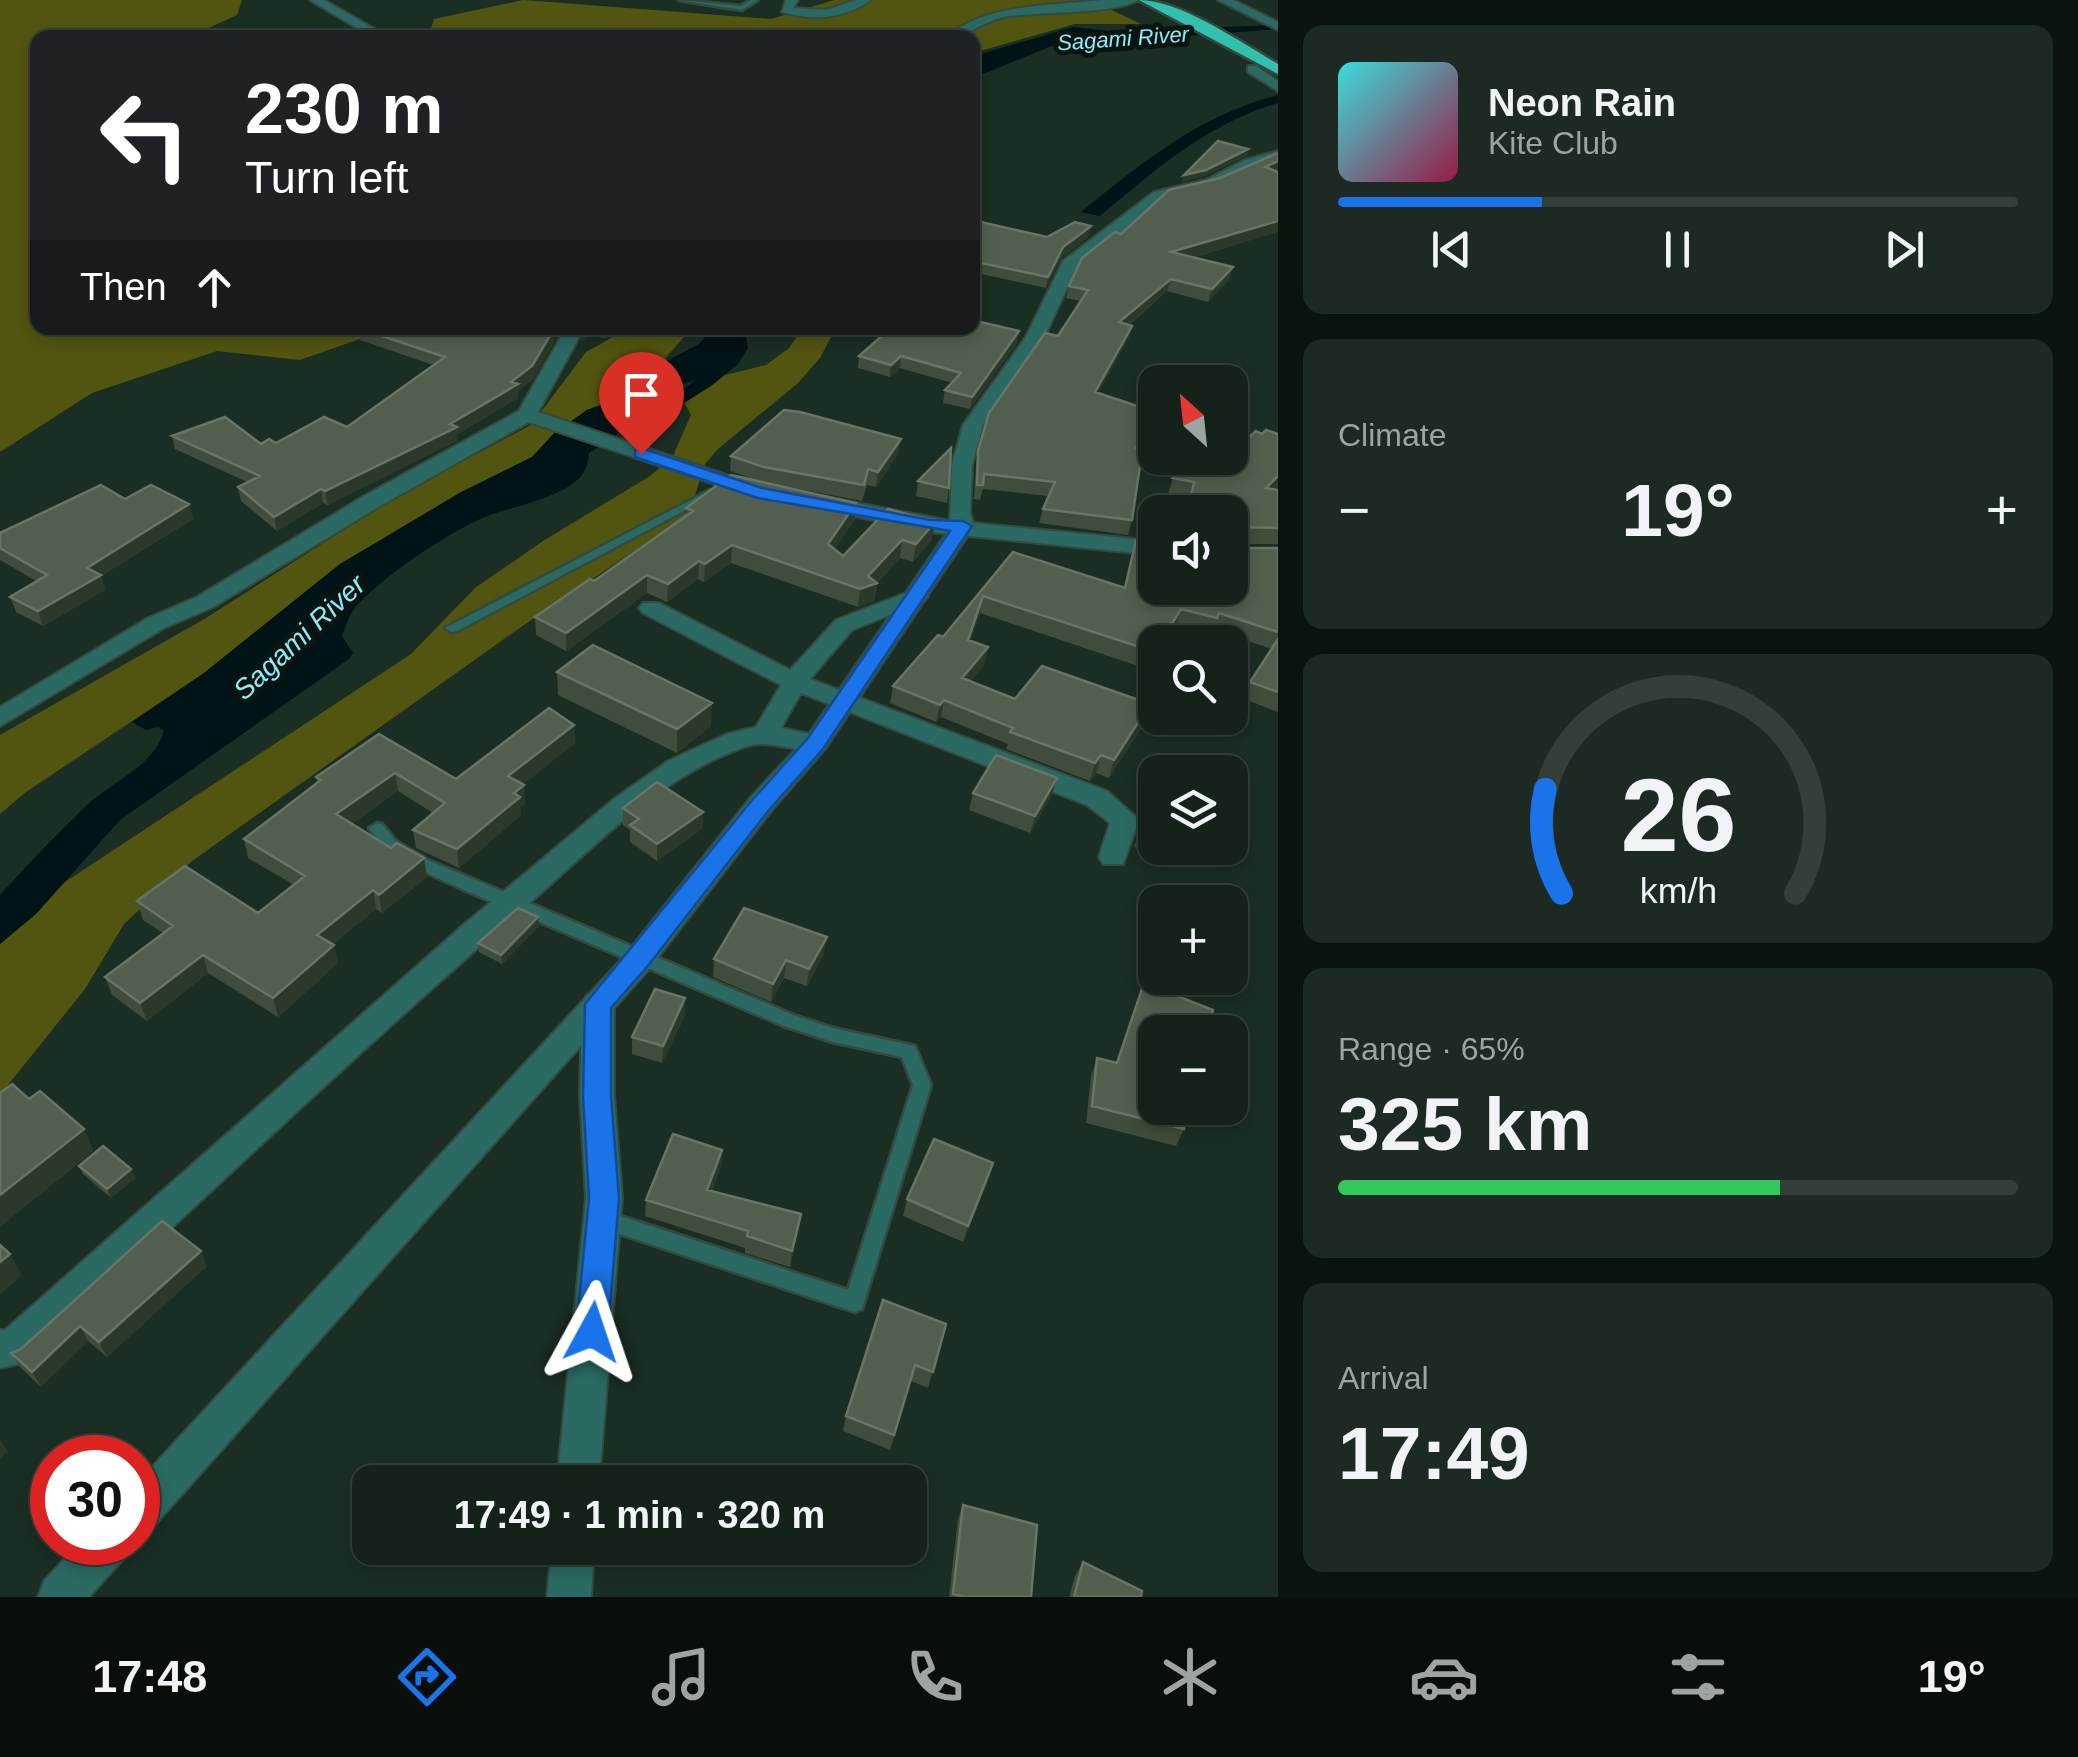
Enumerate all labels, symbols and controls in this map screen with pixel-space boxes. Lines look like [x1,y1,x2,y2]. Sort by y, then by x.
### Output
water label: Sagami River [1056,21,1191,56]
icon: left [80,70,210,200]
text: 230 m [245,70,443,148]
text: Neon Rain [1488,82,1676,124]
text: Kite Club [1488,125,1618,161]
text: Turn left [245,152,408,203]
icon: previous [1424,222,1479,277]
icon: pause [1650,222,1705,277]
icon: next [1877,222,1932,277]
icon: ahead [187,260,242,315]
text: Then [80,266,167,308]
pin [599,352,684,455]
north arrow [1138,365,1248,475]
map controls [1138,365,1248,1125]
icon: arrive [614,367,669,422]
text: Climate [1338,417,1446,453]
text: 19° [1621,468,1735,552]
text: − [1338,479,1370,541]
text: + [1986,479,2018,541]
button: sound [1138,495,1248,605]
water label: Sagami River [227,568,373,706]
button: search [1138,625,1248,735]
button: layers [1138,755,1248,865]
text: 26 [1620,757,1736,873]
text: km/h [1639,871,1717,911]
button: + [1138,885,1248,995]
button: − [1138,1015,1248,1125]
text: Range · 65% [1338,1031,1525,1067]
text: 325 km [1338,1082,1592,1166]
position arrow [540,1280,644,1384]
text: Arrival [1338,1360,1429,1396]
text: 17:49 [1338,1411,1530,1495]
speed limit sign: 30 [30,1435,160,1565]
text: 17:49 · 1 min · 320 m [454,1494,825,1536]
icon: directions [392,1642,462,1712]
icon: music [646,1642,716,1712]
icon: phone [900,1642,970,1712]
icon: climate [1155,1642,1225,1712]
icon: car [1409,1642,1479,1712]
icon: filters [1663,1642,1733,1712]
text: 17:48 [92,1651,207,1702]
text: 19° [1918,1651,1986,1702]

